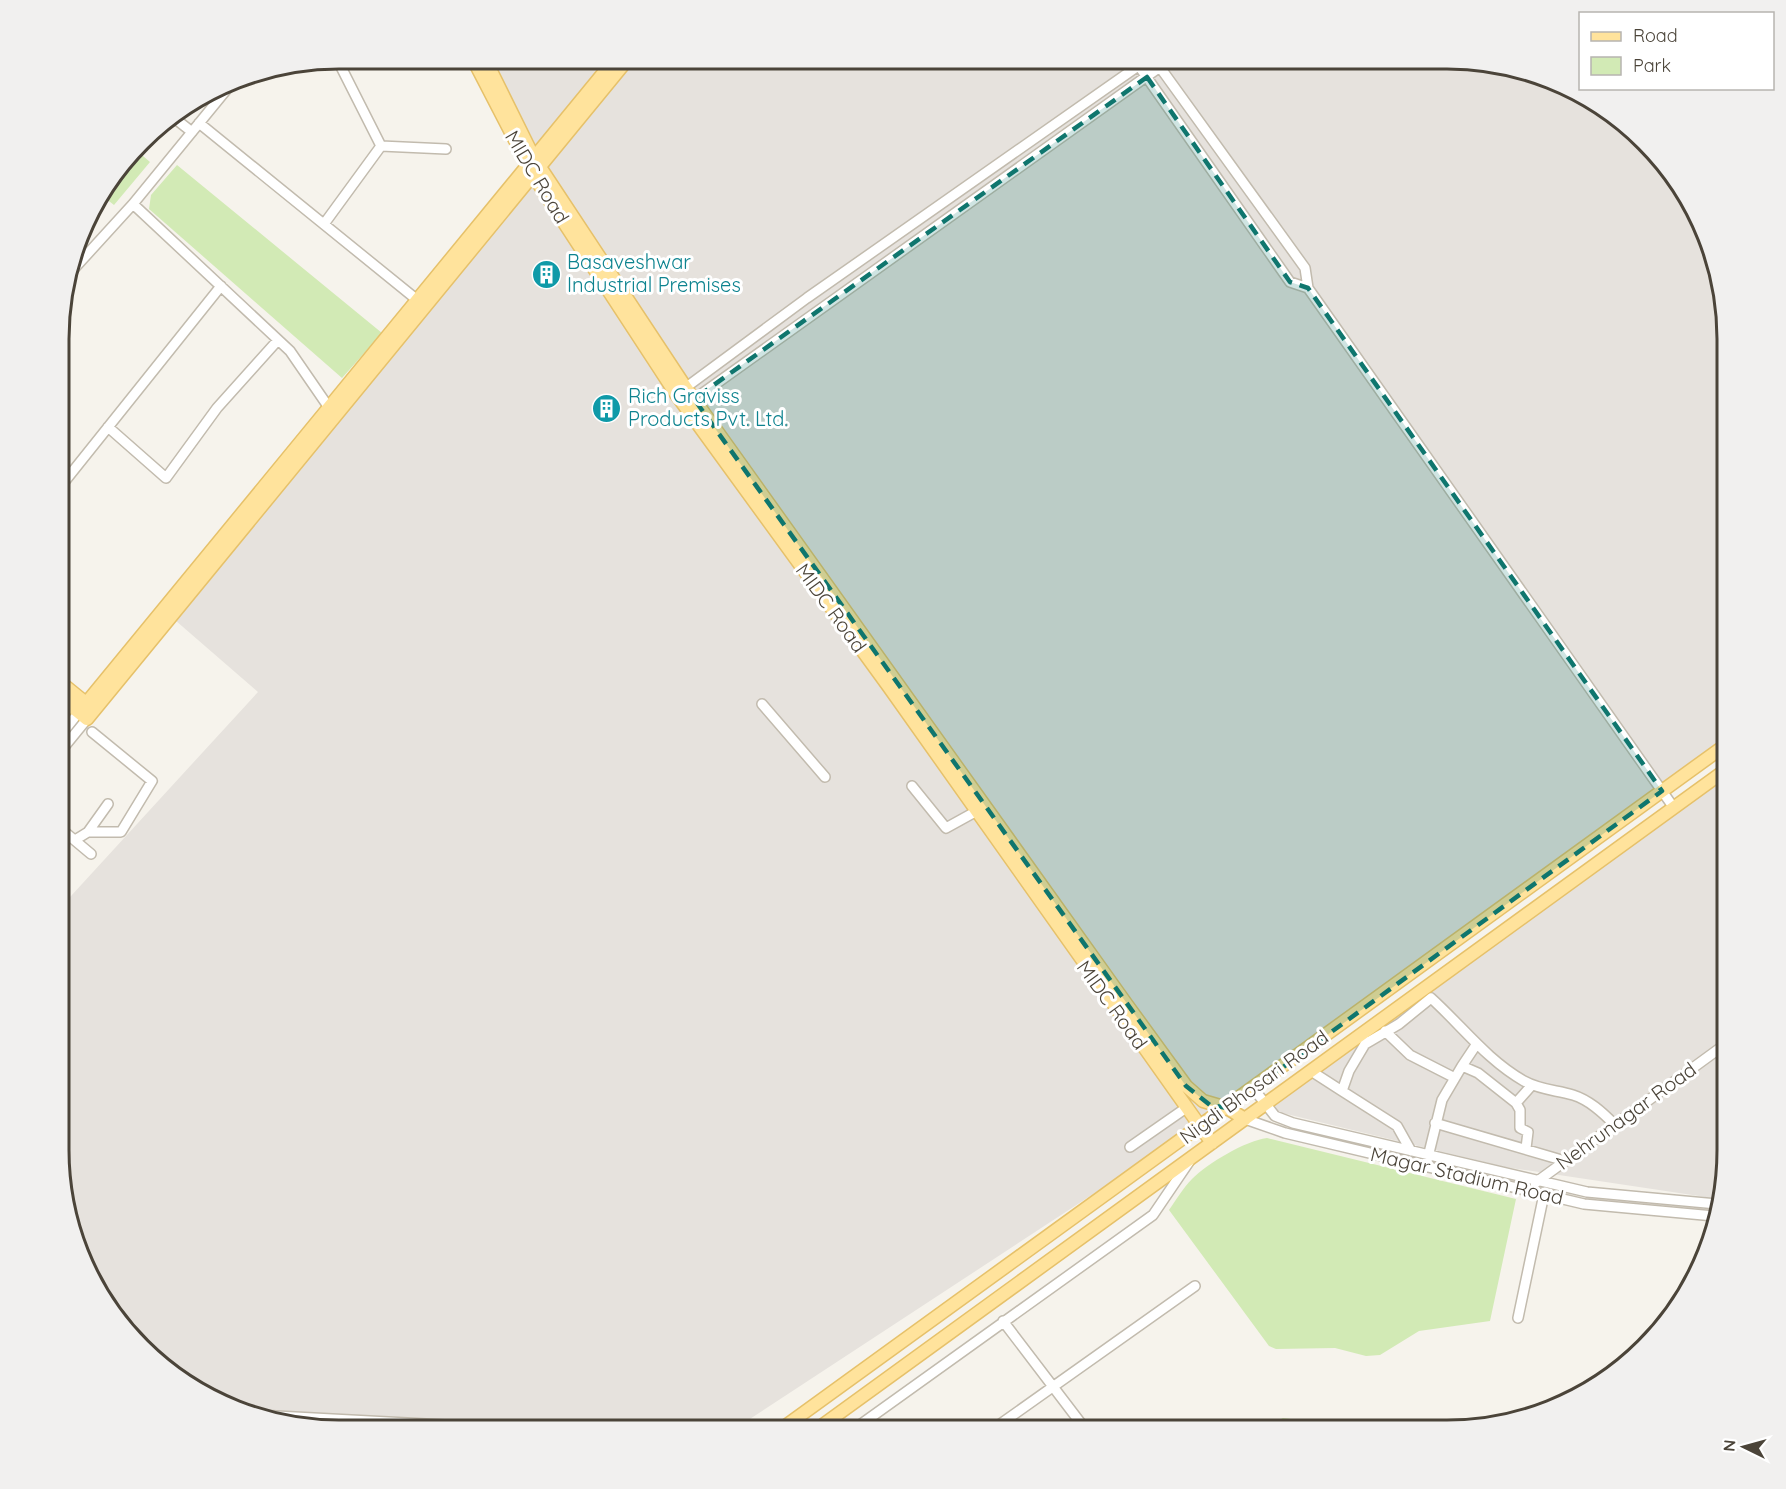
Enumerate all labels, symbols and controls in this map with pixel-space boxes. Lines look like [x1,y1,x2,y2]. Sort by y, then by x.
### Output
legend [1579,12,1774,90]
text: Road [1633,24,1678,47]
text: Park [1633,54,1671,77]
street label: MIDC Road [500,126,575,228]
place label: Basaveshwar Industrial Premises [567,249,741,297]
building icon: Basaveshwar Industrial Premises [530,258,562,290]
place label: Rich Graviss Products Pvt. Ltd. [628,383,788,431]
building icon: Rich Graviss Products Pvt. Ltd. [591,392,623,424]
street label: MIDC Road [791,558,872,657]
street label: MIDC Road [1072,955,1153,1054]
street label: Nigdi Bhosari Road [1174,1024,1333,1149]
street label: Nehrunagar Road [1551,1056,1701,1175]
street label: Magar Stadium Road [1368,1141,1566,1210]
north arrow [1714,1417,1774,1477]
text: N [1719,1439,1740,1452]

